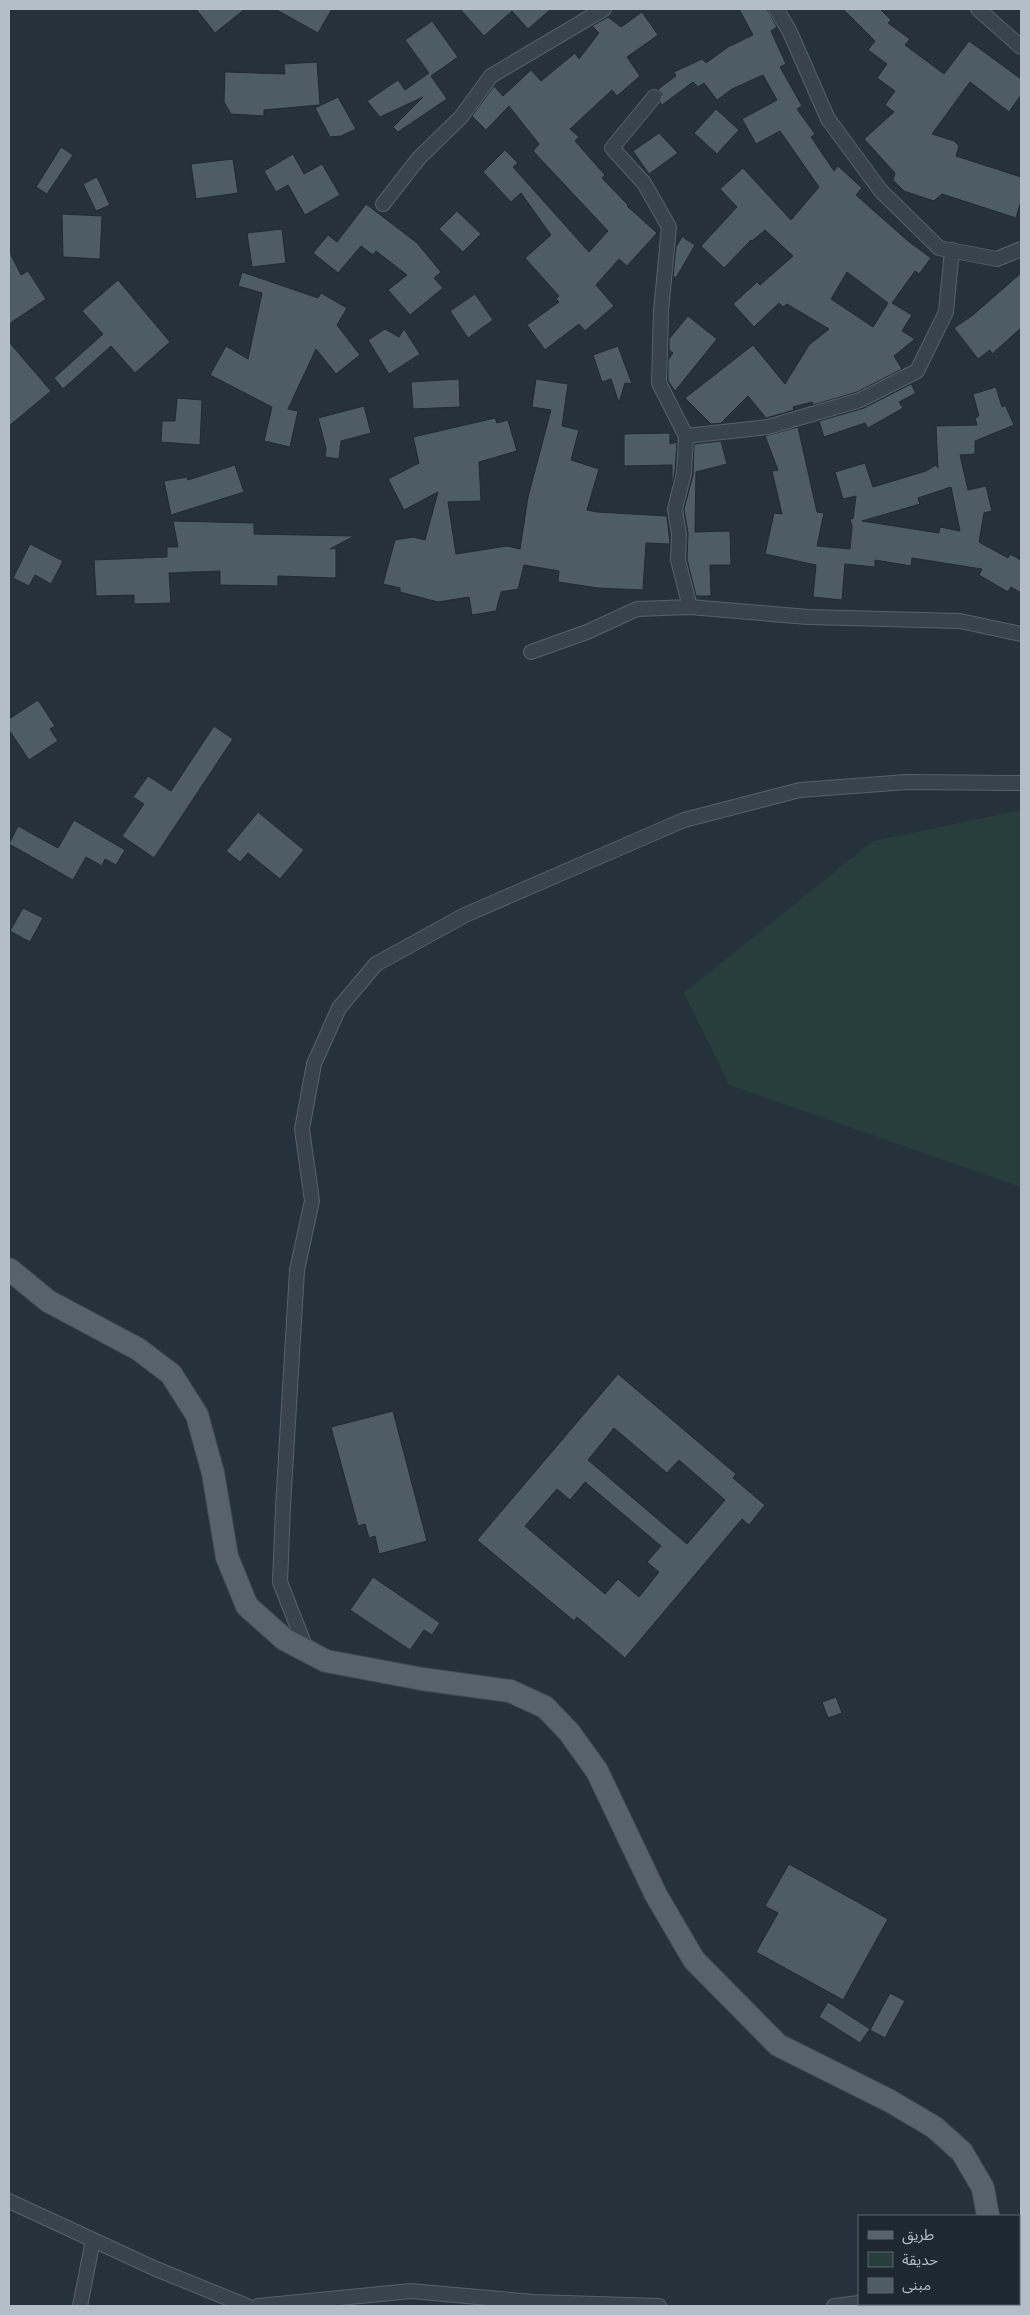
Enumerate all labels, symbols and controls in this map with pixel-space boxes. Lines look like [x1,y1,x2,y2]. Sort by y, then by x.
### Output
legend [858,2215,1020,2305]
text: طريق [902,2225,934,2246]
text: حديقة [902,2250,938,2271]
text: مبنى [902,2275,931,2296]

